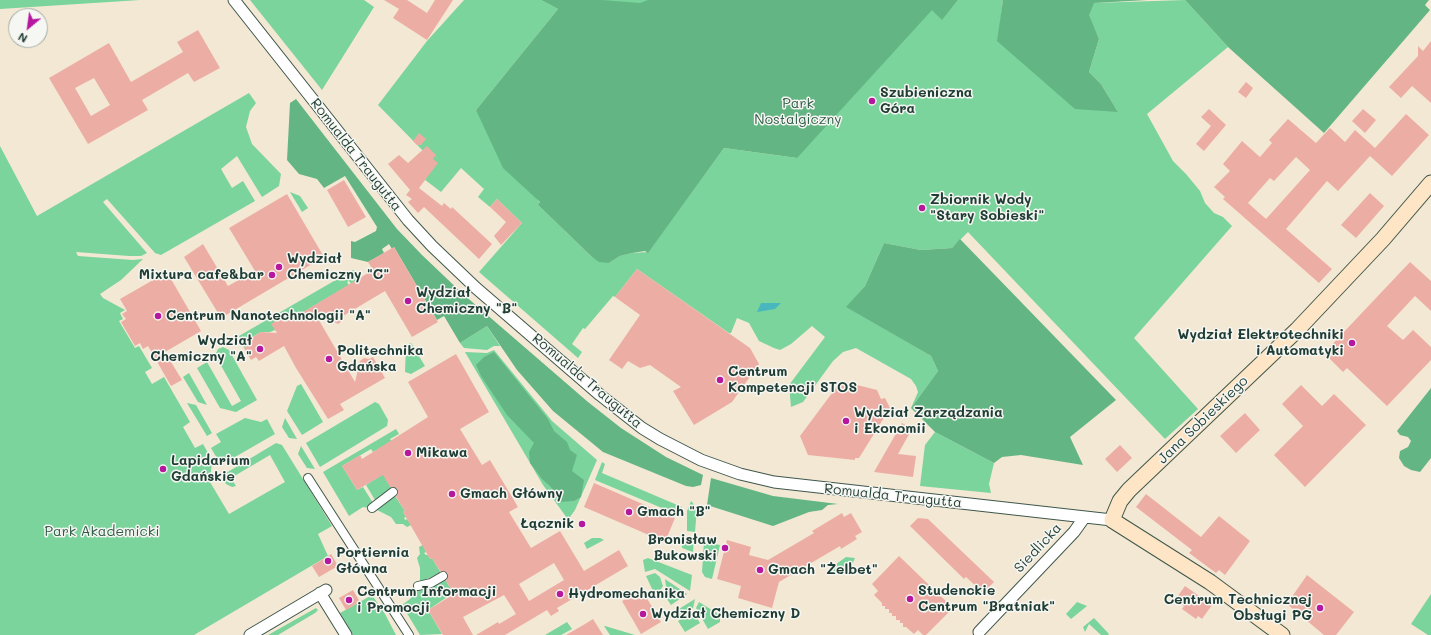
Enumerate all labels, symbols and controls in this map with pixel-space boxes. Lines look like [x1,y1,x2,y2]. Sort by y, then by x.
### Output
north arrow [8,8,48,48]
text: N [15,29,30,47]
place label: Szubieniczna Góra [880,85,972,118]
street label: Romualda Traugutta [307,95,405,215]
park label: Park Nostalgiczny [754,96,842,128]
marker: Szubieniczna Góra [867,96,877,106]
place label: Zbiornik Wody "Stary Sobieski" [930,192,1044,224]
marker: Zbiornik Wody "Stary Sobieski" [917,203,927,213]
place label: Wydział Chemiczny "C" [287,251,389,284]
marker: Wydział Chemiczny "C" [274,262,284,272]
place label: Mixtura cafe&bar [139,267,264,283]
marker: Mixtura cafe&bar [267,270,277,280]
place label: Wydział Chemiczny "B" [416,285,517,318]
marker: Wydział Chemiczny "B" [403,296,413,306]
place label: Centrum Nanotechnologii "A" [166,308,371,324]
marker: Centrum Nanotechnologii "A" [153,311,163,321]
place label: Wydział Elektrotechniki i Automatyki [1178,327,1344,360]
street label: Romualda Traugutta [529,330,645,432]
place label: Wydział Chemiczny "A" [150,333,252,366]
marker: Wydział Elektrotechniki i Automatyki [1347,338,1357,348]
place label: Politechnika Gdańska [337,343,424,376]
marker: Wydział Chemiczny "A" [255,344,265,354]
marker: Politechnika Gdańska [324,354,334,364]
place label: Centrum Kompetencji STOS [728,364,857,396]
street label: Jana Sobieskiego [1154,373,1252,467]
marker: Centrum Kompetencji STOS [715,375,725,385]
place label: Wydział Zarządzania i Ekonomii [854,405,1003,438]
marker: Wydział Zarządzania i Ekonomii [841,416,851,426]
place label: Mikawa [416,445,468,461]
marker: Mikawa [403,448,413,458]
place label: Lapidarium Gdańskie [171,453,250,486]
marker: Lapidarium Gdańskie [158,464,168,474]
street label: Romualda Traugutta [823,480,963,512]
place label: Gmach Główny [460,486,563,502]
marker: Gmach Główny [447,489,457,499]
place label: Gmach "B" [637,504,711,520]
marker: Gmach "B" [624,507,634,517]
place label: Łącznik [521,516,574,532]
marker: Łącznik [577,519,587,529]
street label: Siedlicka [1011,520,1065,576]
park label: Park Akademicki [45,524,159,540]
place label: Bronisław Bukowski [648,532,717,564]
marker: Bronisław Bukowski [720,543,730,553]
place label: Portiernia Główna [336,545,409,578]
marker: Portiernia Główna [323,556,333,566]
place label: Gmach "Żelbet" [768,562,878,578]
marker: Gmach "Żelbet" [755,565,765,575]
place label: Studenckie Centrum "Bratniak" [918,583,1055,616]
place label: Centrum Informacji i Promocji [357,584,496,616]
place label: Hydromechanika [568,586,685,602]
marker: Hydromechanika [555,589,565,599]
place label: Centrum Technicznej Obsługi PG [1164,592,1312,624]
marker: Studenckie Centrum "Bratniak" [905,594,915,604]
marker: Centrum Informacji i Promocji [344,595,354,605]
marker: Centrum Technicznej Obsługi PG [1315,603,1325,613]
place label: Wydział Chemiczny D [651,606,800,622]
marker: Wydział Chemiczny D [638,609,648,619]

